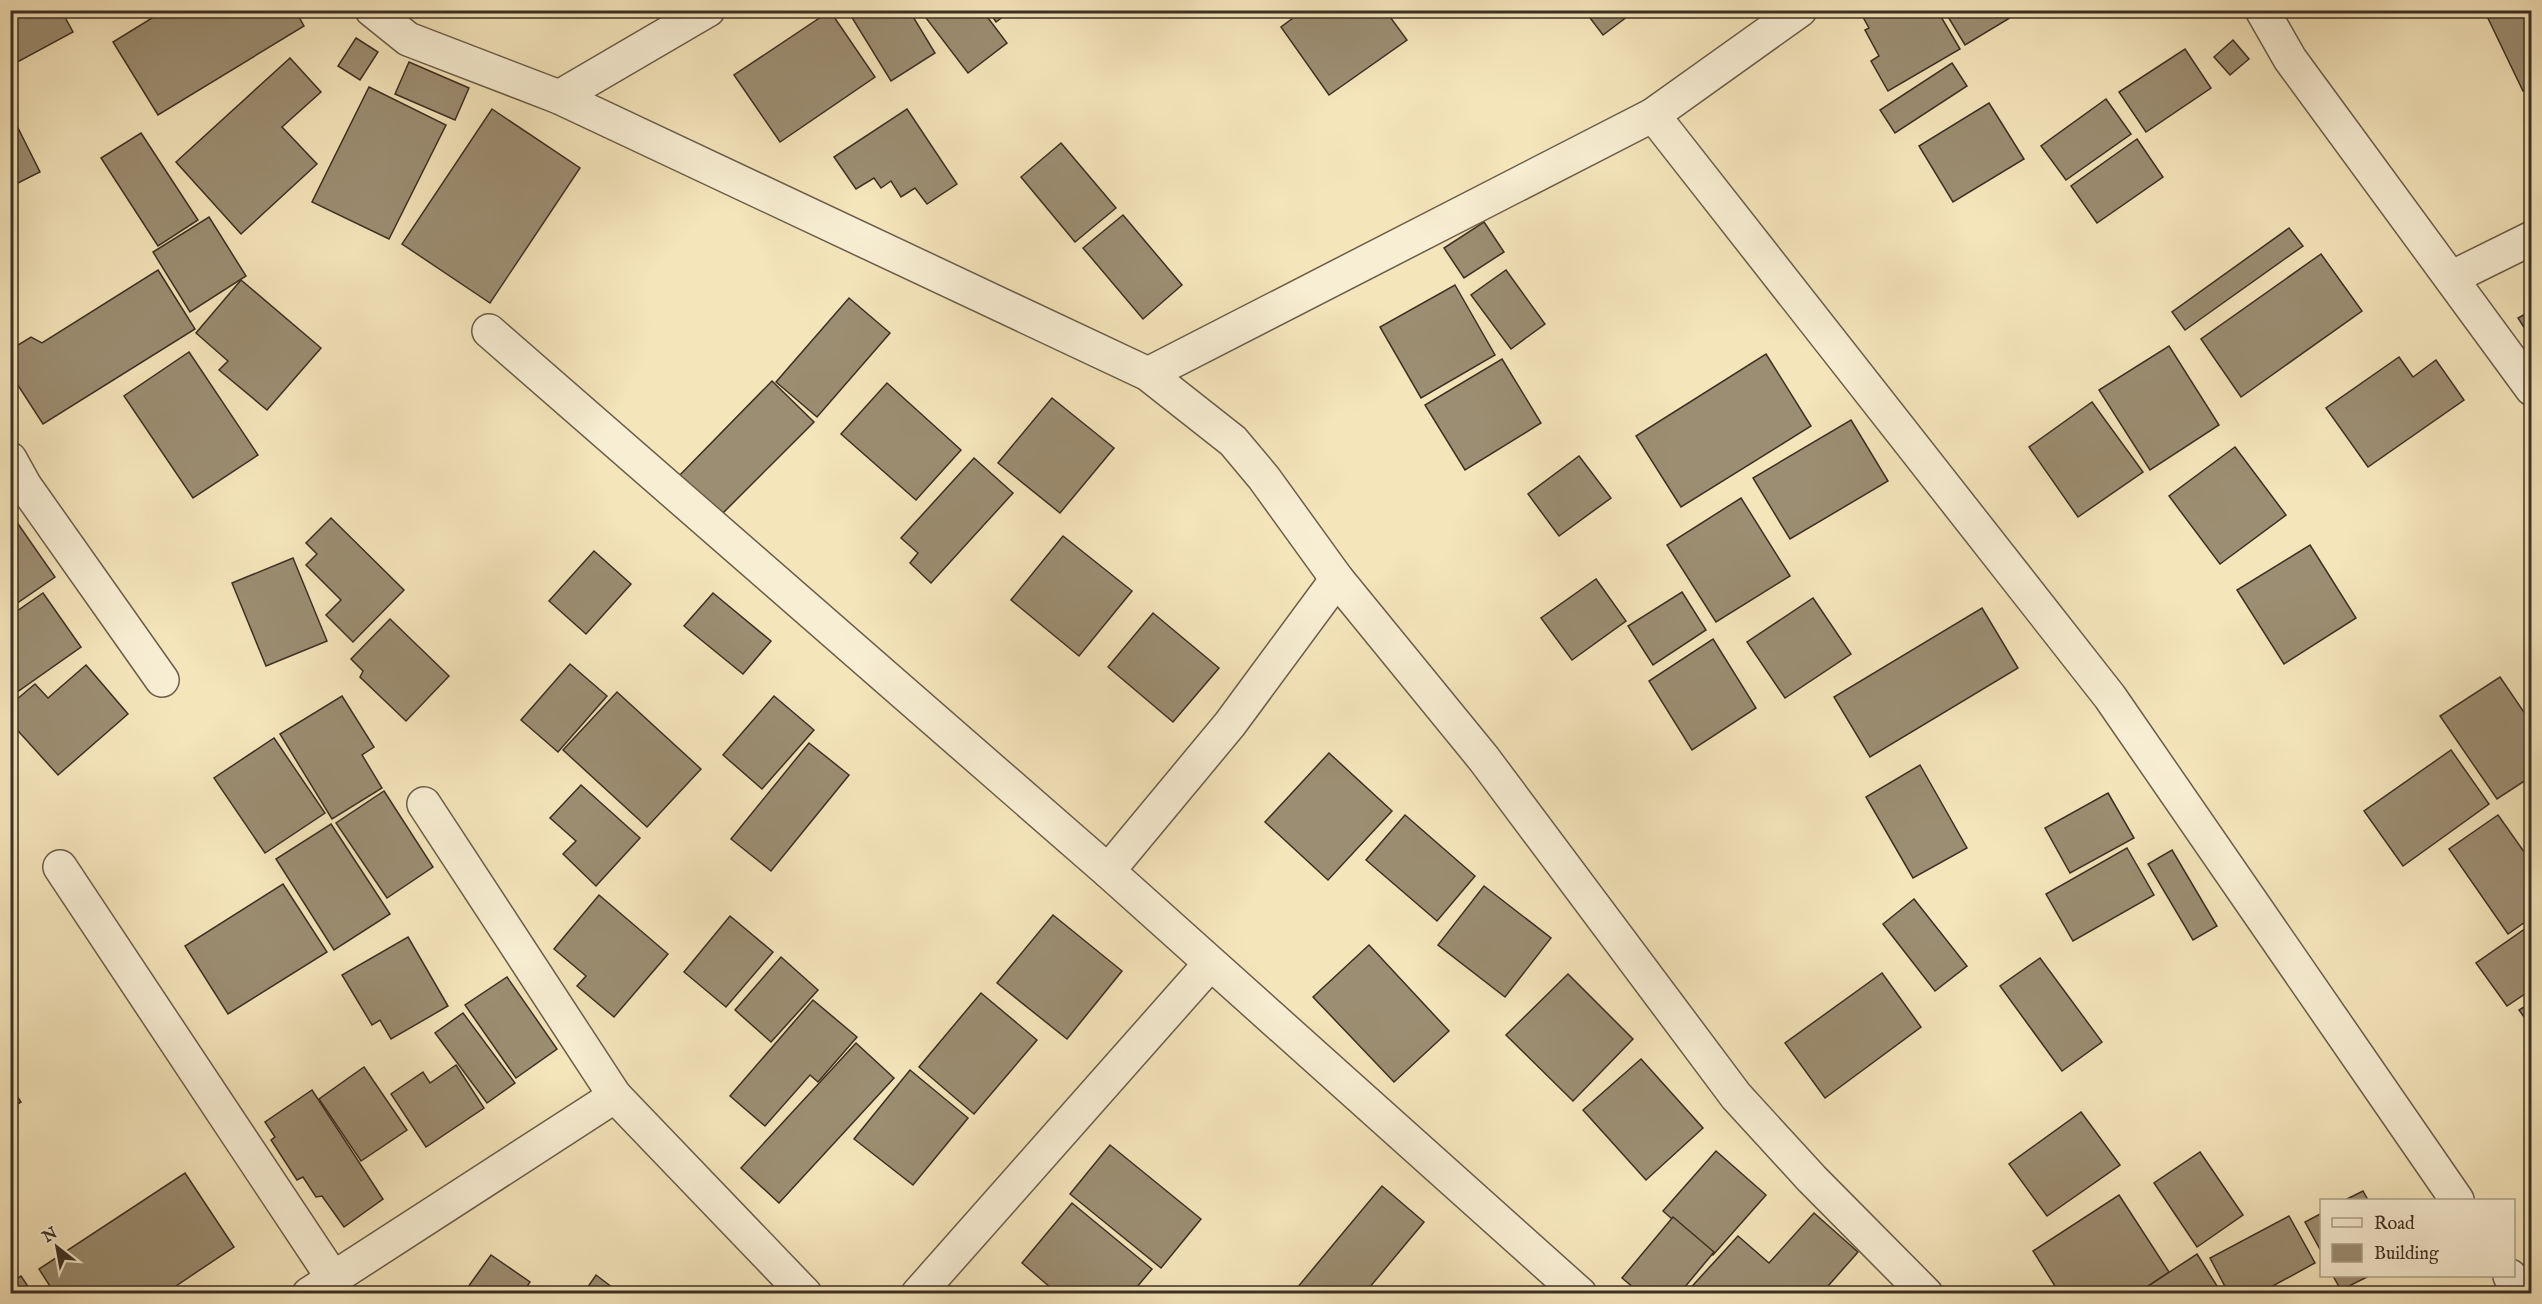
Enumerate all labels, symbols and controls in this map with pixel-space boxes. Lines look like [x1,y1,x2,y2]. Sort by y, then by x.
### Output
legend [2320,1199,2515,1277]
text: Road [2374,1213,2415,1236]
north arrow [27,1217,87,1277]
text: N [38,1224,62,1249]
text: Building [2374,1243,2439,1266]

